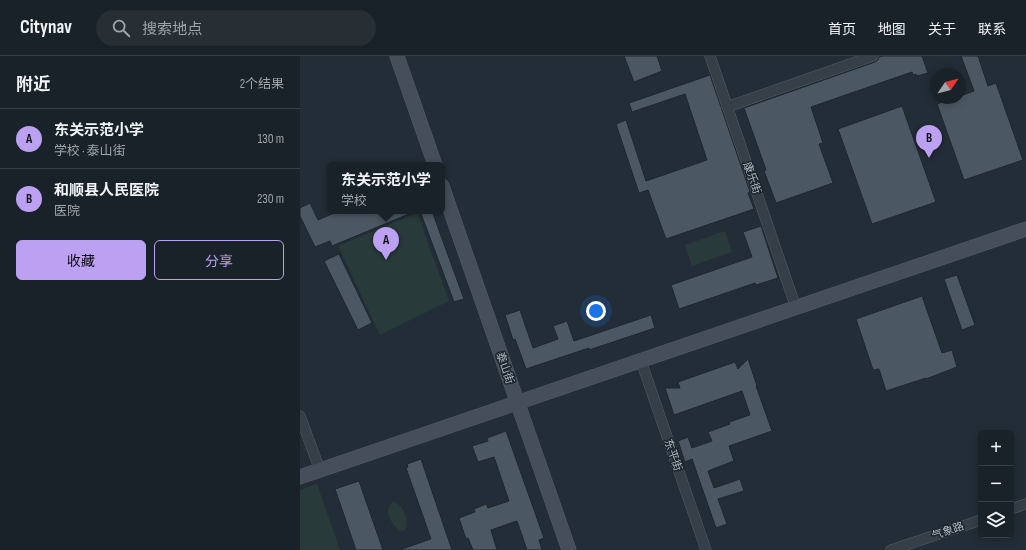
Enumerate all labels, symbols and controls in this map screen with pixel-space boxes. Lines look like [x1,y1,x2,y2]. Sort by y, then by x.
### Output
search box [96,10,376,46]
text: Citynav [20,16,72,39]
icon: search [110,17,132,39]
text: 搜索地点 [142,20,202,39]
text: 首页 [828,21,856,38]
text: 地图 [878,21,906,38]
text: 关于 [928,21,956,38]
text: 联系 [978,21,1006,38]
north arrow [930,68,966,104]
text: 附近 [16,75,50,95]
text: 2个结果 [240,76,284,92]
text: 东关示范小学 [54,121,144,140]
pin: B [916,125,942,158]
text: A [26,131,32,147]
text: 130 m [258,131,284,147]
text: 学校 · 泰山街 [54,143,126,159]
street label: 康乐街 [740,160,764,196]
popup [327,162,445,214]
text: 东关示范小学 [341,171,431,190]
text: 和顺县人民医院 [54,181,159,200]
text: B [26,191,32,207]
text: 230 m [257,191,284,207]
text: 学校 [341,193,367,209]
text: 医院 [54,203,80,219]
pin: A [373,227,399,260]
button: 收藏 [16,240,146,280]
button: 分享 [154,240,284,280]
your location [586,301,606,321]
street label: 泰山街 [493,350,517,386]
map controls [978,430,1014,538]
button: + [978,430,1014,466]
street label: 东平街 [661,437,685,473]
button: − [978,466,1014,502]
button: layers [978,502,1014,538]
street label: 气象路 [930,519,966,543]

